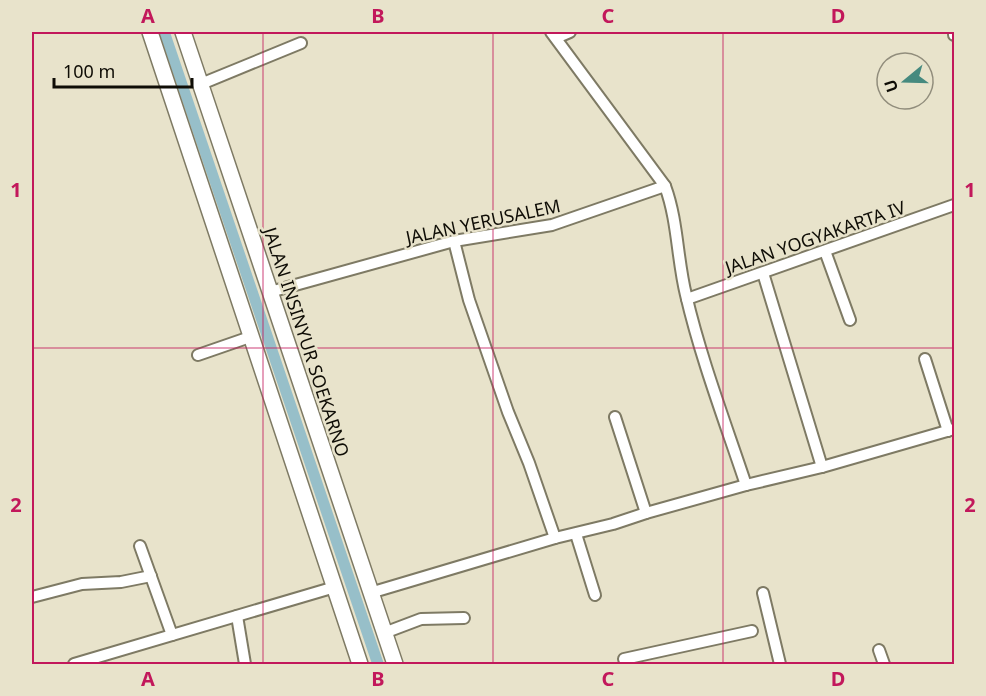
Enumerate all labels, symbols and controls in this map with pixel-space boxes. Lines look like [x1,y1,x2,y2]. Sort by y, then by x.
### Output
text: A [141,2,155,29]
text: B [371,2,385,29]
text: C [602,2,615,29]
text: D [831,2,845,29]
scale bar [54,51,192,89]
north arrow [875,51,935,111]
text: 100 m [63,59,115,83]
text: U [878,77,903,95]
text: 1 [10,176,22,203]
text: 1 [964,176,976,203]
street label: JALAN YERUSALEM [402,193,562,250]
street label: JALAN YOGYAKARTA IV [720,195,908,280]
street label: JALAN INSINYUR SOEKARNO [258,222,355,460]
text: 2 [10,491,22,518]
text: 2 [964,491,976,518]
text: A [141,665,155,692]
text: B [371,665,385,692]
text: C [602,665,615,692]
text: D [831,665,845,692]

